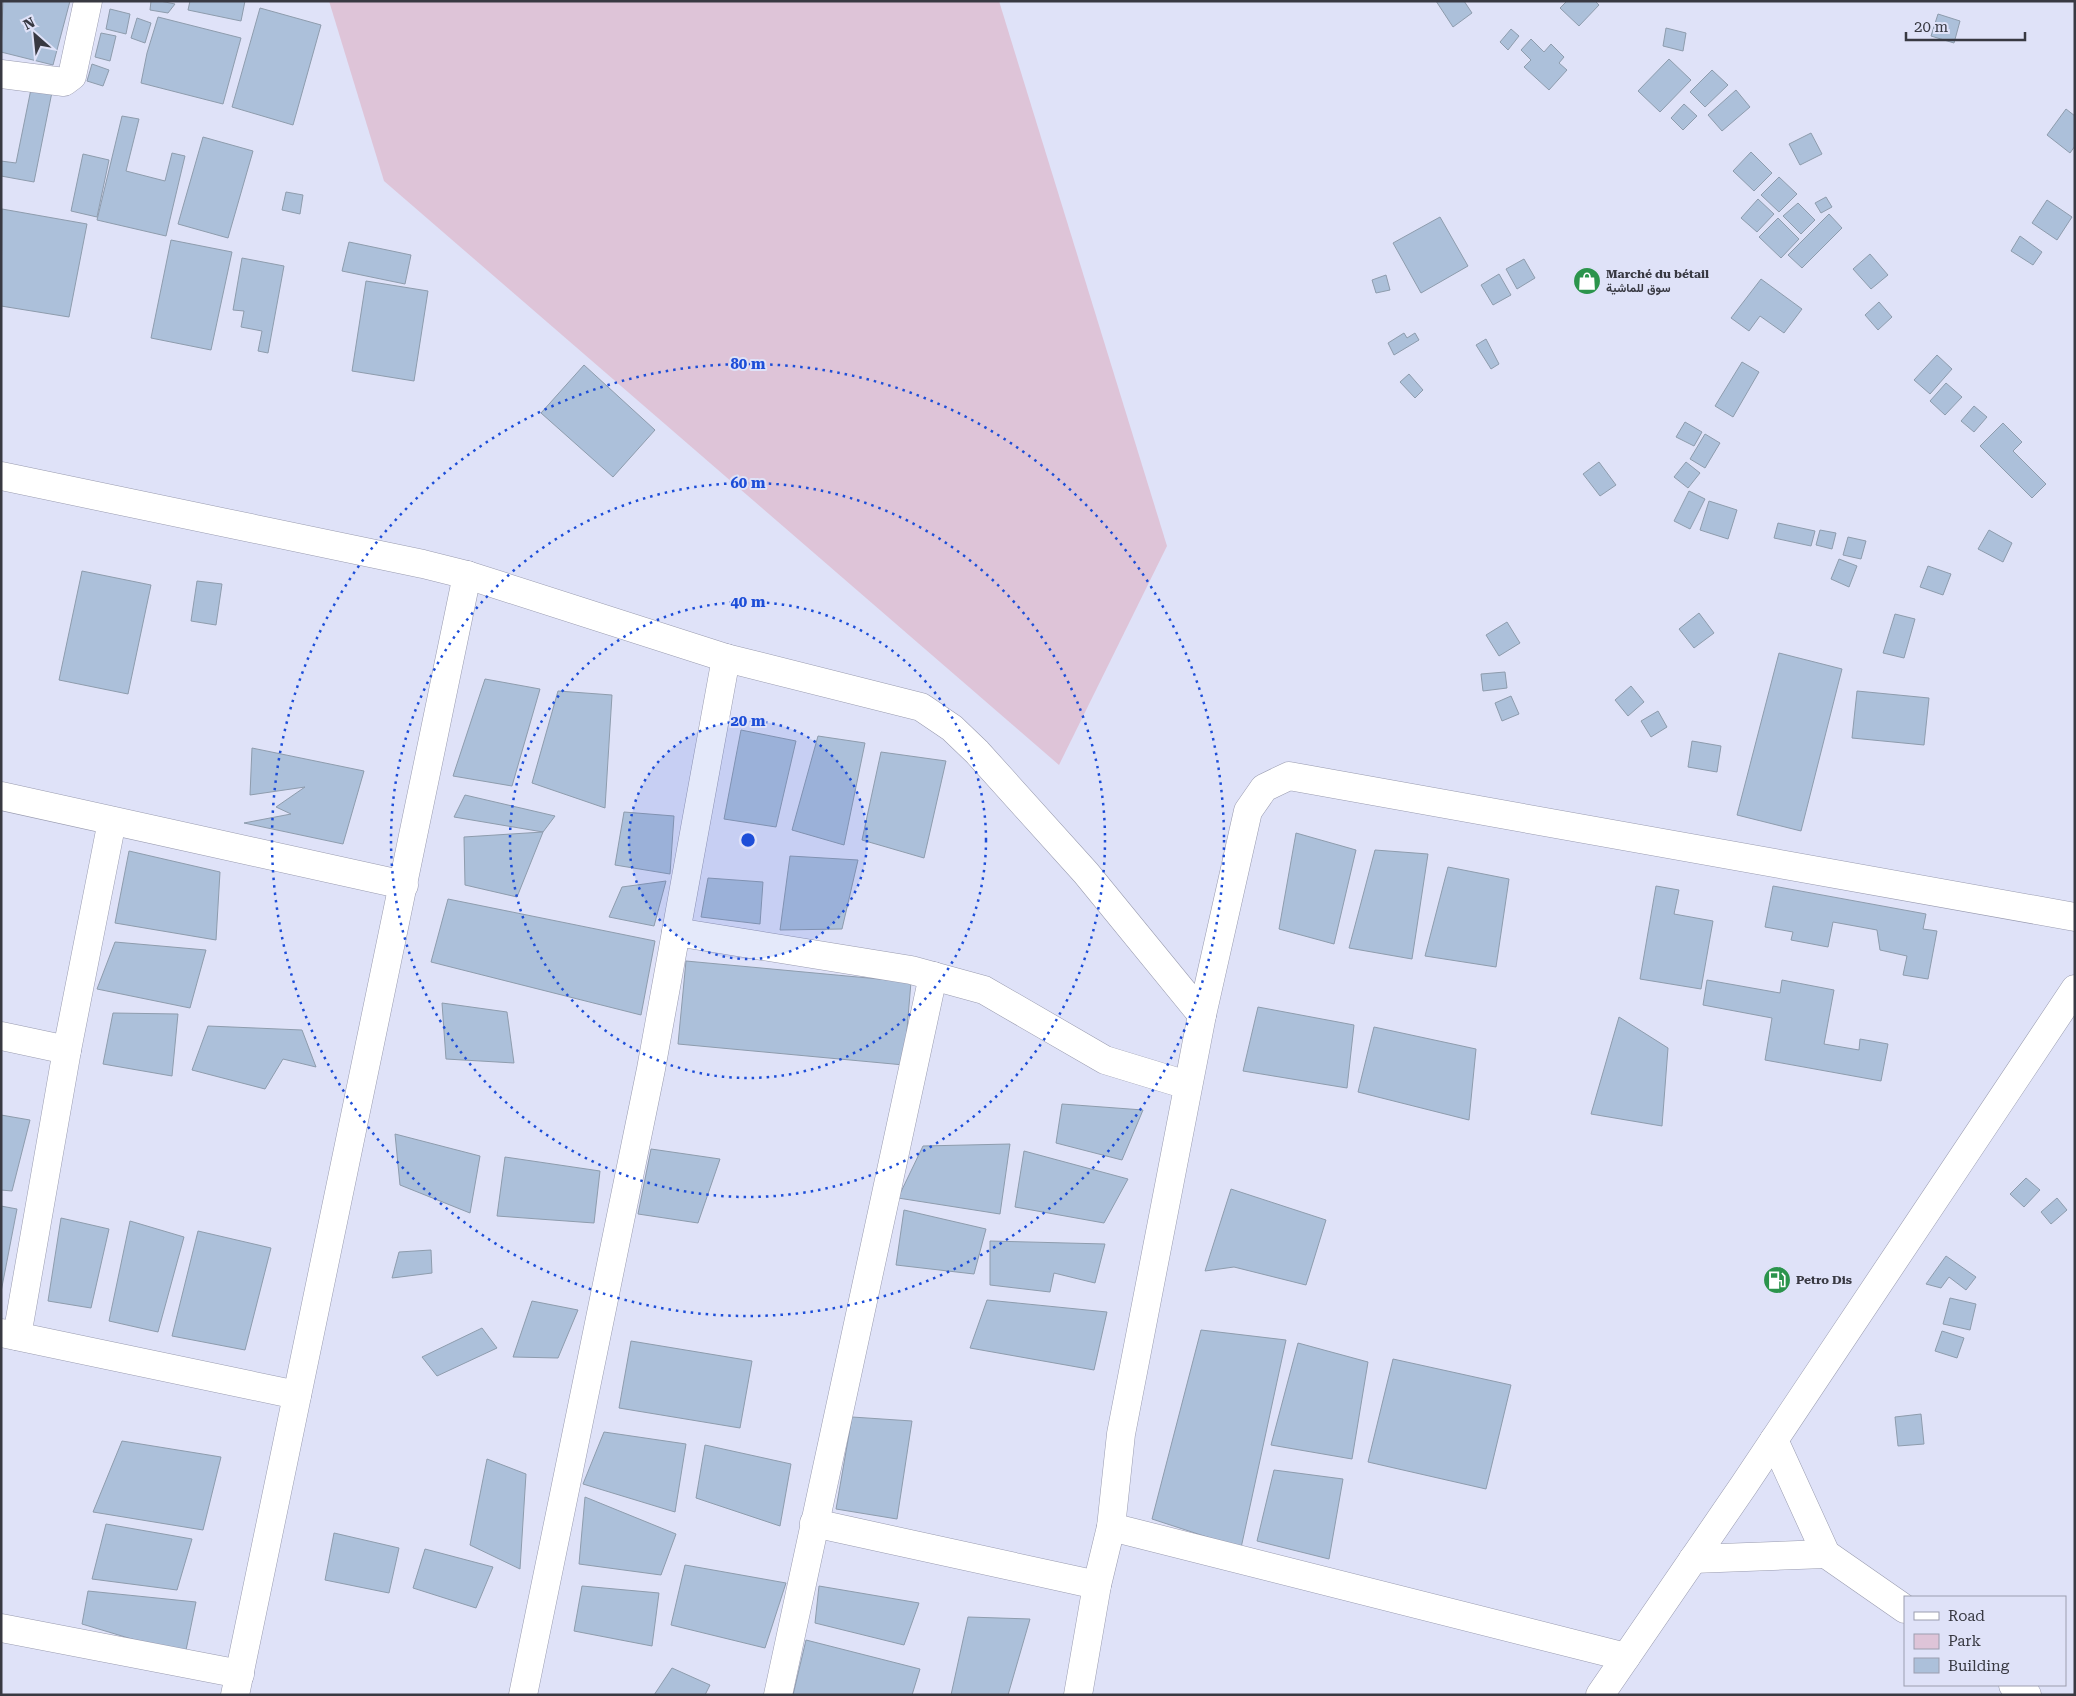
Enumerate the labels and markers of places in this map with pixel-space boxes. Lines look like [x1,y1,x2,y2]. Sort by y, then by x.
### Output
shop icon: Marché du bétail سوق للماشية [1572,266,1602,296]
place label: Marché du bétail سوق للماشية [1606,267,1709,296]
centre of rings [739,831,757,849]
fuel station icon: Petro Dis [1762,1265,1792,1295]
place label: Petro Dis [1796,1273,1852,1287]

